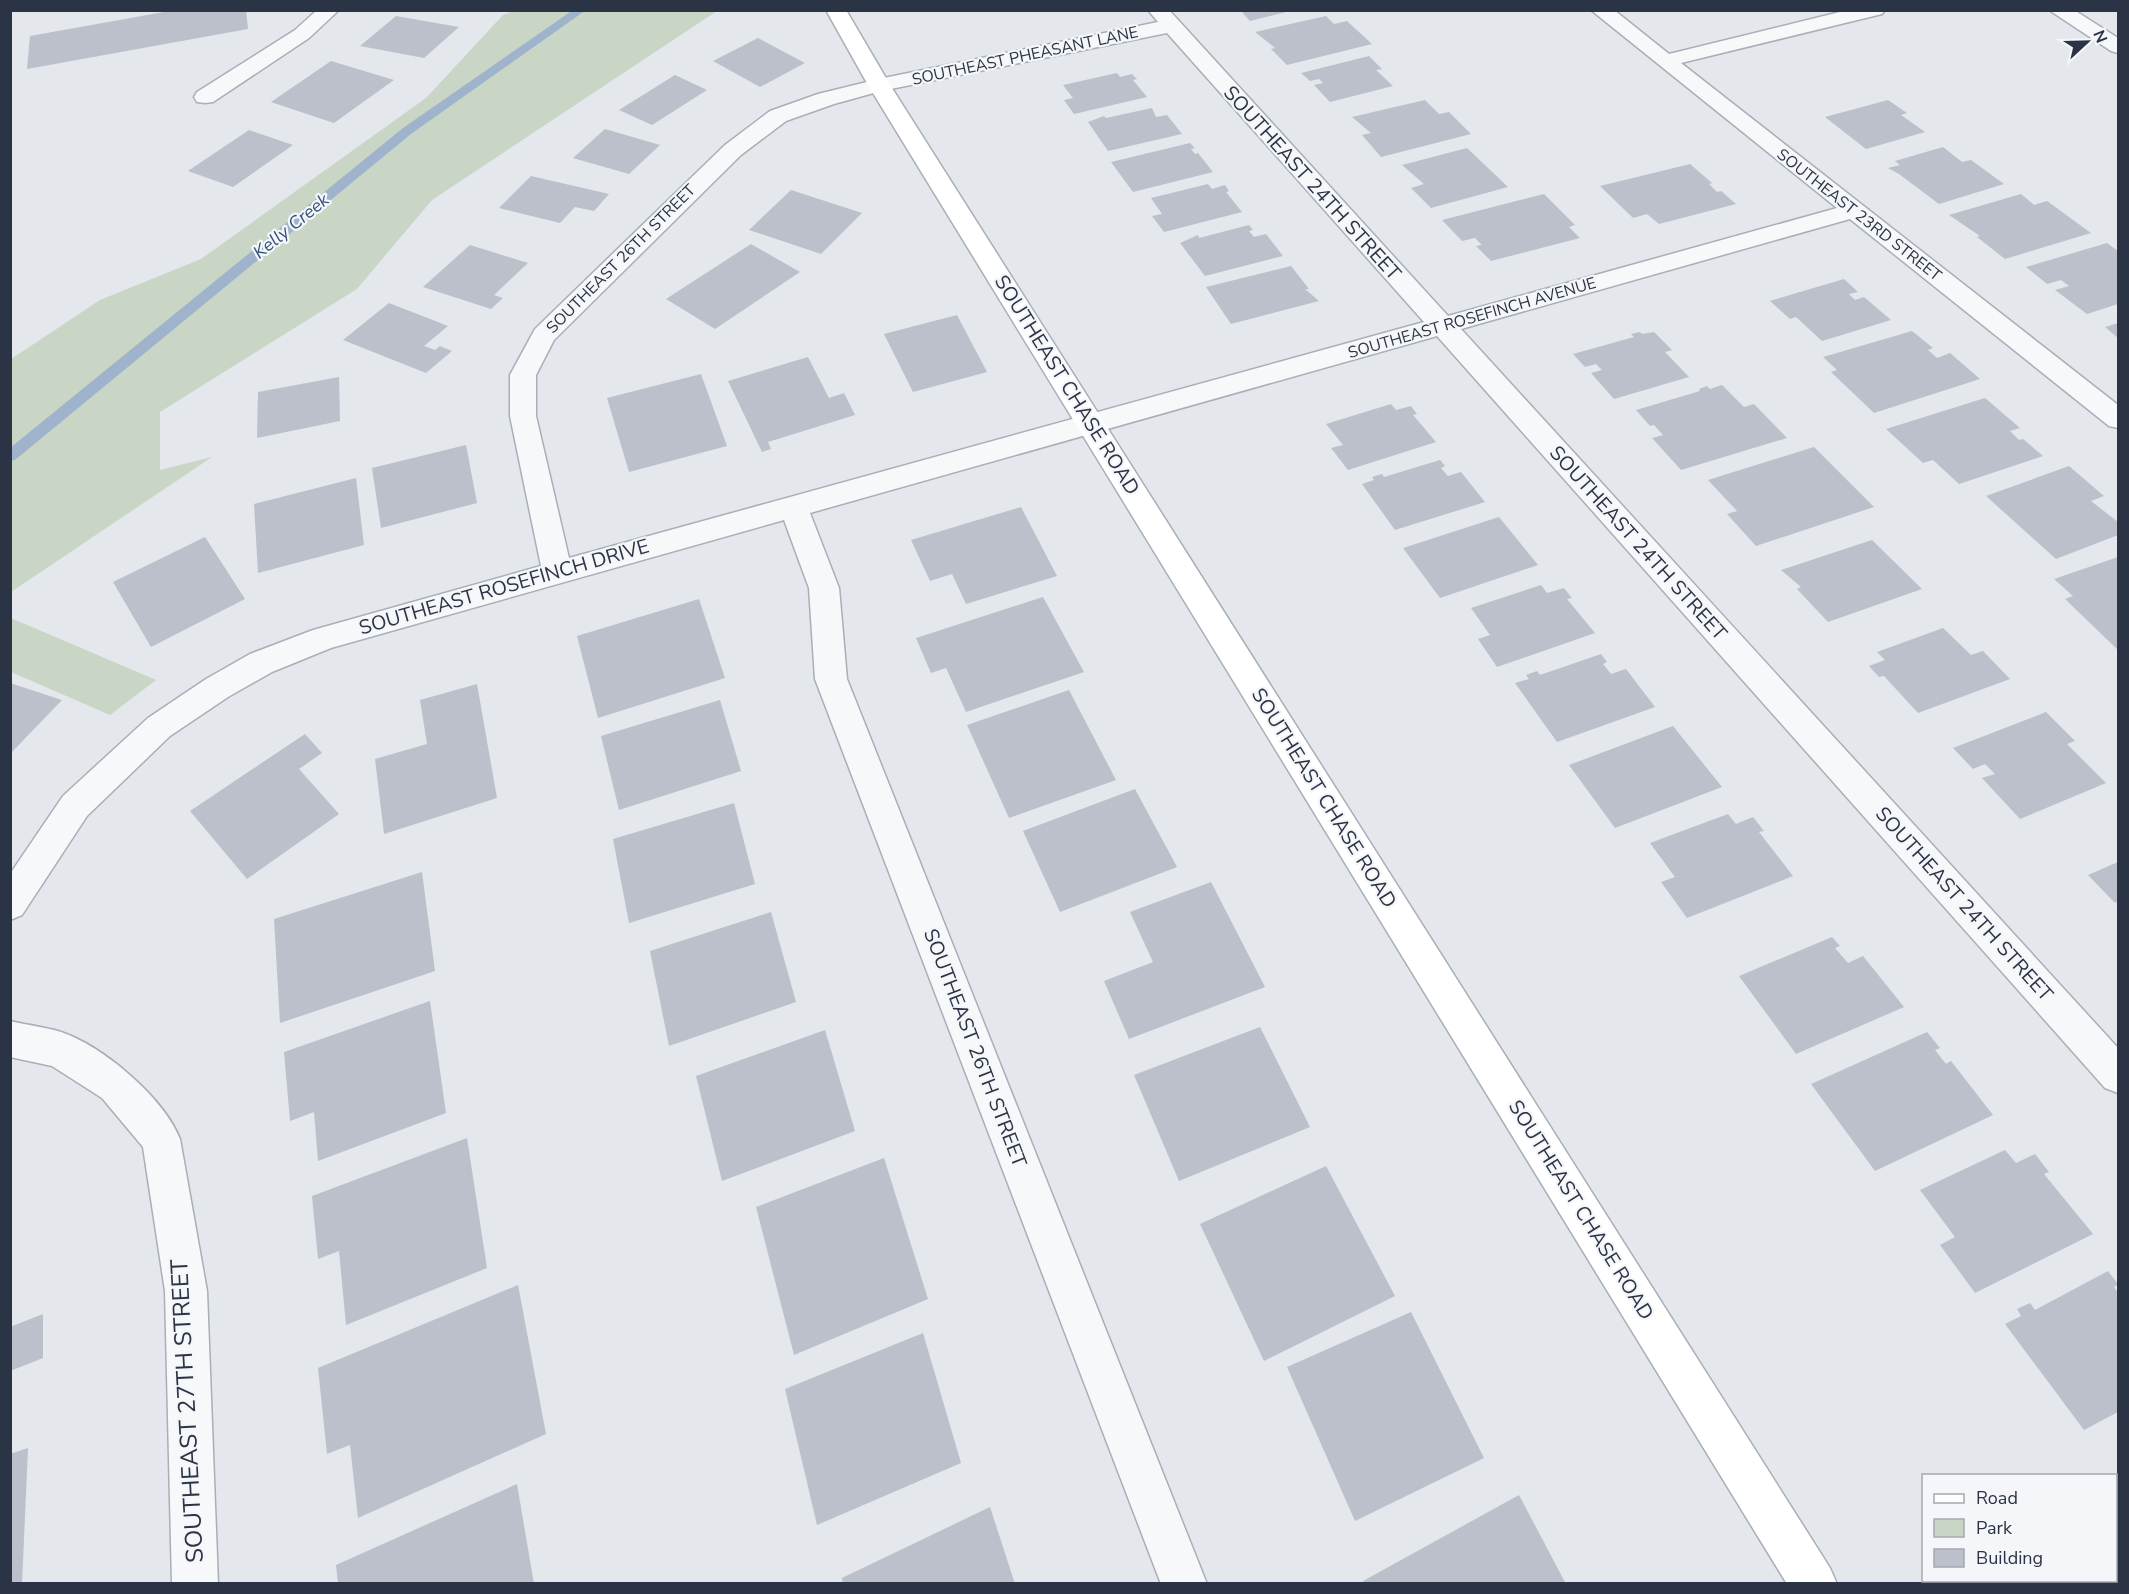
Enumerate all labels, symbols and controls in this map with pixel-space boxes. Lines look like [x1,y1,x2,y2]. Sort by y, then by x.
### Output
north arrow [2057,12,2117,72]
street label: SOUTHEAST PHEASANT LANE [910,21,1140,91]
text: N [2088,27,2112,46]
street label: SOUTHEAST 24TH STREET [1217,80,1407,286]
street label: SOUTHEAST 23RD STREET [1772,144,1946,287]
street label: SOUTHEAST 26TH STREET [542,179,701,338]
water label: Kelly Creek [248,187,335,264]
street label: SOUTHEAST CHASE ROAD [988,270,1146,500]
street label: SOUTHEAST ROSEFINCH AVENUE [1345,272,1599,364]
street label: SOUTHEAST 24TH STREET [1543,440,1733,646]
street label: SOUTHEAST ROSEFINCH DRIVE [356,533,652,641]
street label: SOUTHEAST CHASE ROAD [1245,683,1403,913]
street label: SOUTHEAST 24TH STREET [1869,801,2059,1007]
street label: SOUTHEAST 26TH STREET [917,925,1033,1171]
street label: SOUTHEAST CHASE ROAD [1502,1095,1660,1325]
street label: SOUTHEAST 27TH STREET [163,1258,211,1564]
legend [1922,1474,2117,1582]
text: Road [1976,1486,2018,1510]
text: Park [1976,1516,2013,1540]
text: Building [1976,1546,2043,1570]

